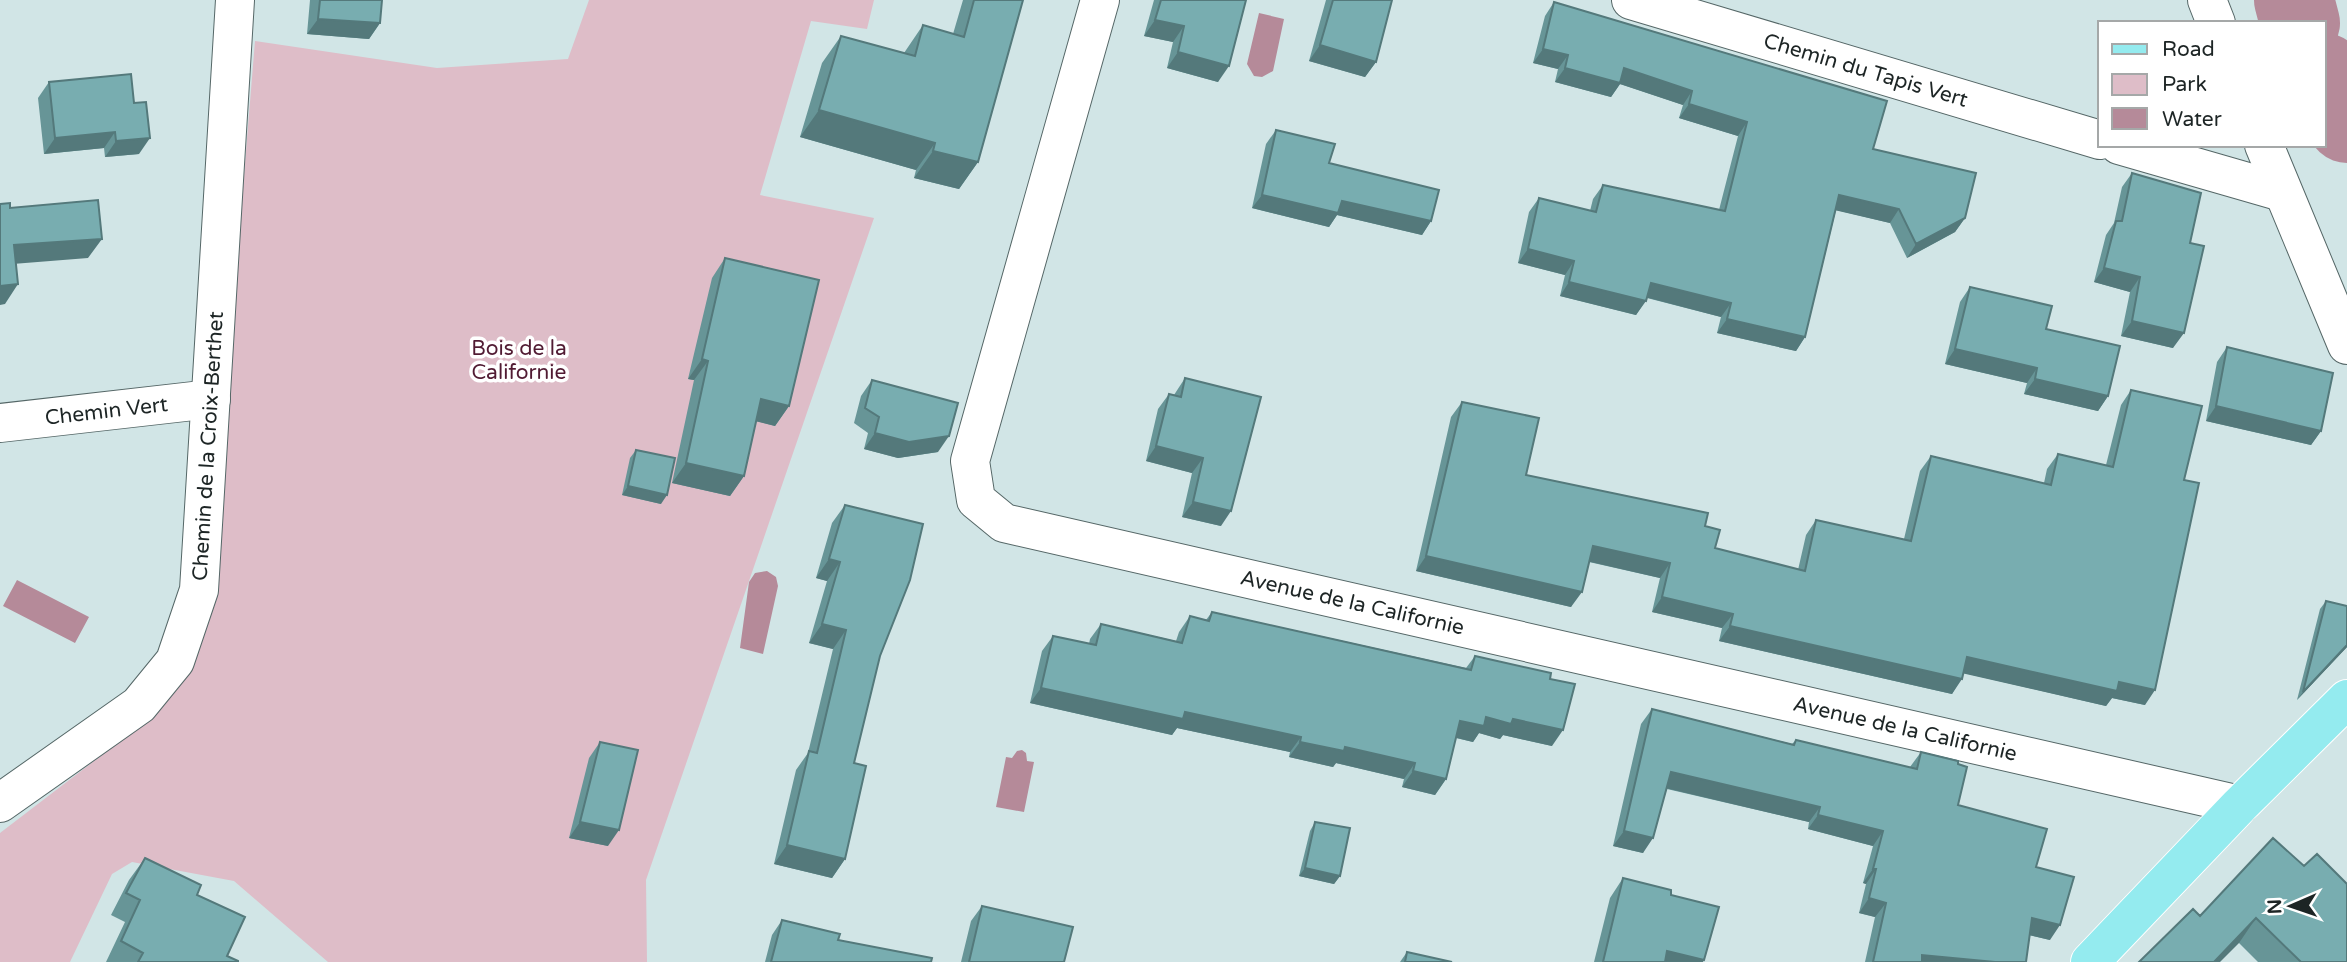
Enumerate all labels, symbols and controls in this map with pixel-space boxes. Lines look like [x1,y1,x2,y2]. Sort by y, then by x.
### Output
legend [2098,21,2326,147]
street label: Chemin du Tapis Vert [1761,28,1971,112]
text: Road [2162,37,2215,62]
text: Park [2162,72,2207,97]
text: Water [2162,107,2222,132]
street label: Chemin de la Croix-Berthet [187,311,228,582]
park label: Bois de la Californie [471,336,567,385]
street label: Chemin Vert [44,392,169,430]
street label: Avenue de la Californie [1238,565,1467,640]
street label: Avenue de la Californie [1791,691,2020,766]
north arrow [2256,871,2326,941]
text: N [2264,899,2286,915]

